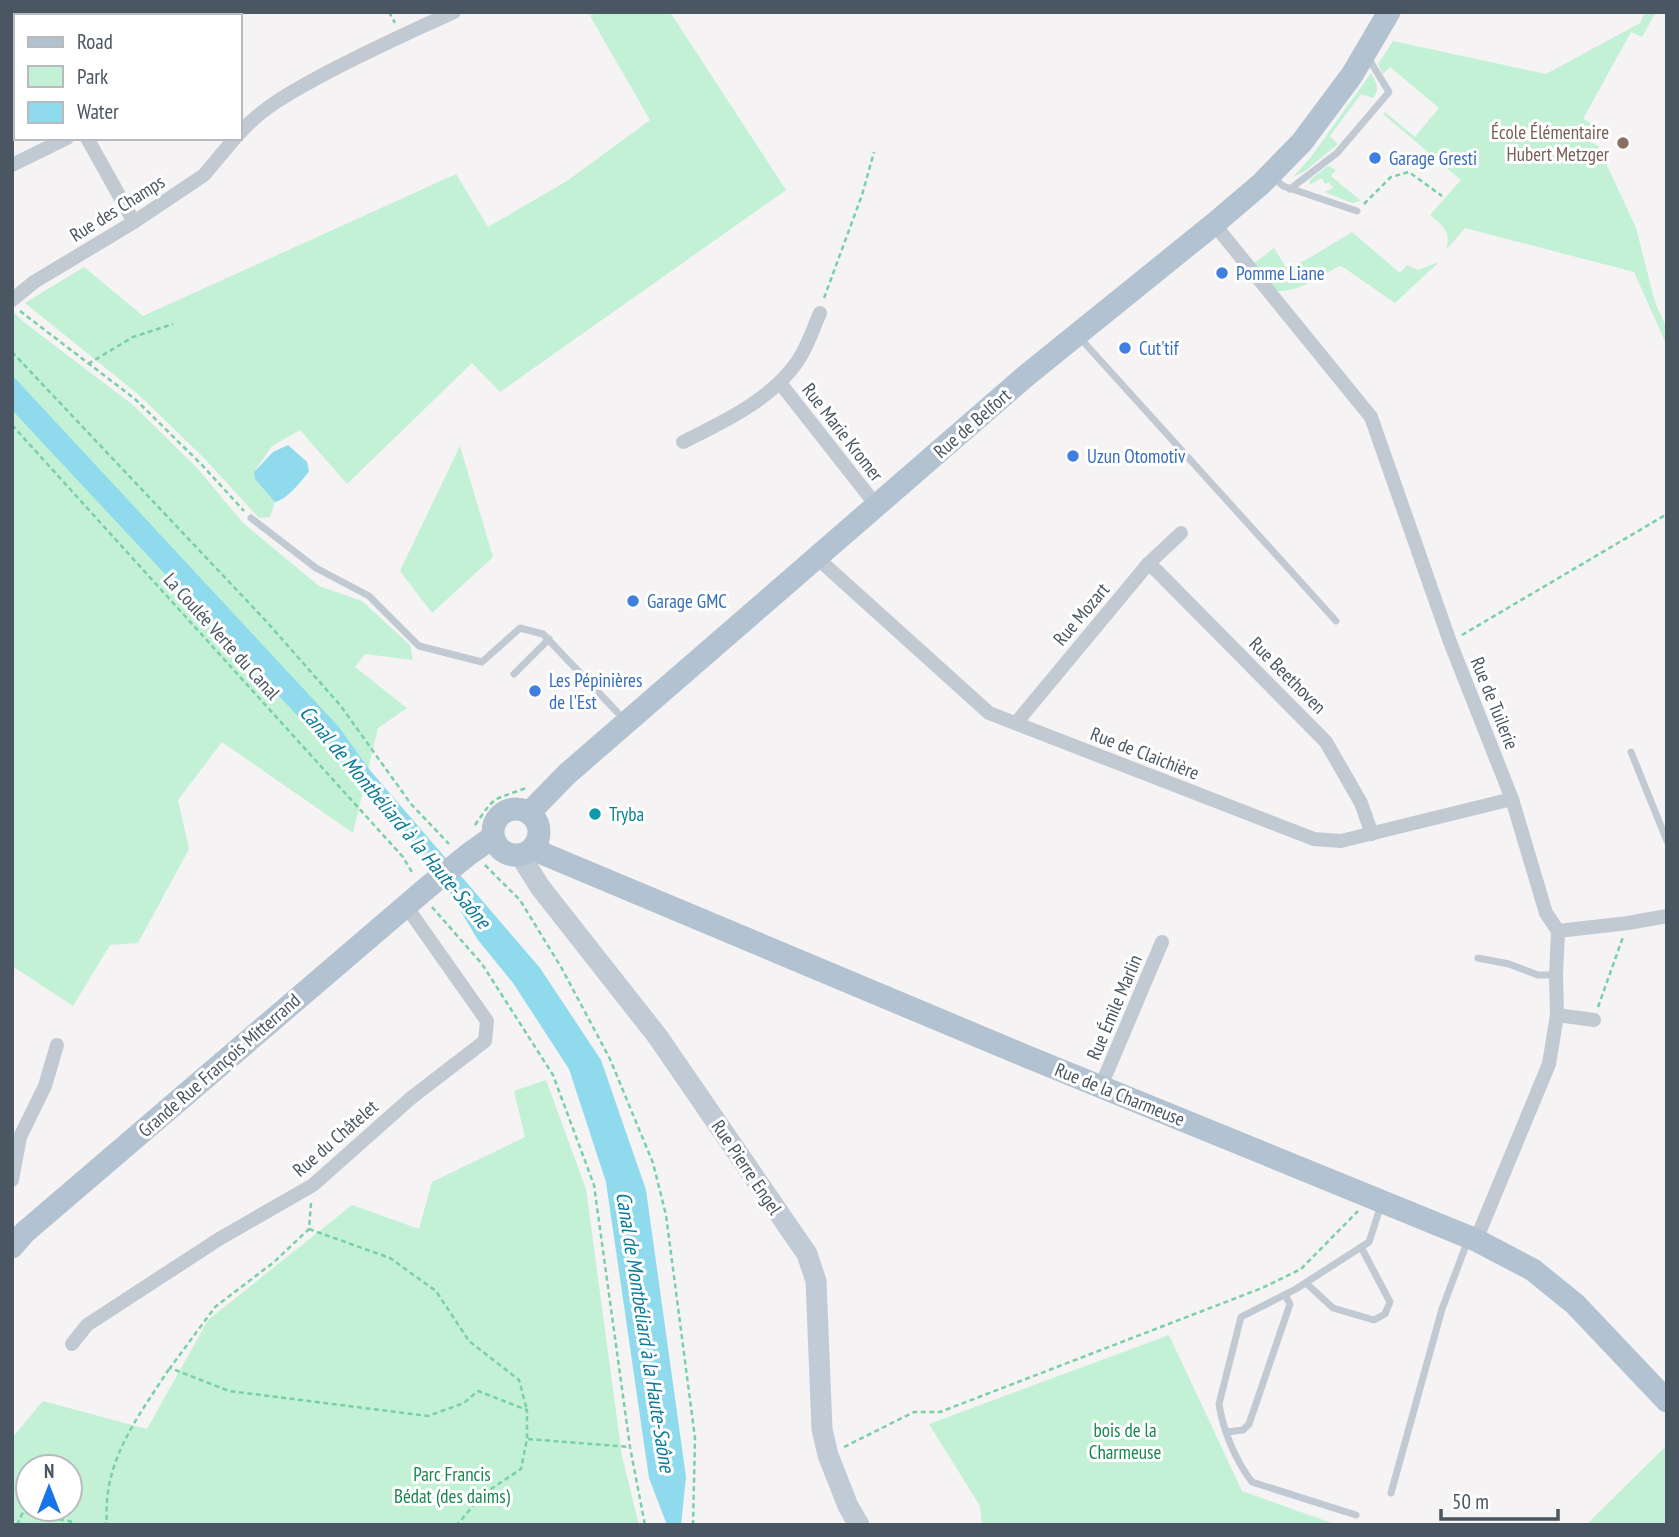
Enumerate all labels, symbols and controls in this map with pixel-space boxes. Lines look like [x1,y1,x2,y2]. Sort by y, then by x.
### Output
legend [14,14,242,140]
text: Road [77,28,113,55]
text: Park [77,63,108,90]
text: Water [77,98,119,125]
place label: École Élémentaire Hubert Metzger [1491,120,1610,166]
marker: École Élémentaire Hubert Metzger [1615,135,1631,151]
place label: Garage Gresti [1389,146,1477,170]
marker: Garage Gresti [1367,150,1383,166]
street label: Rue des Champs [65,169,169,247]
place label: Pomme Liane [1236,261,1325,285]
marker: Pomme Liane [1214,265,1230,281]
place label: Cut'tif [1139,336,1180,360]
marker: Cut'tif [1117,340,1133,356]
street label: Rue Marie Kromer [797,378,889,486]
street label: Rue de Belfort [929,382,1016,463]
place label: Uzun Otomotiv [1087,444,1186,468]
marker: Uzun Otomotiv [1065,448,1081,464]
street label: La Coulée Verte du Canal [159,568,286,705]
street label: Rue Mozart [1048,577,1115,650]
place label: Garage GMC [647,589,727,613]
marker: Garage GMC [625,593,641,609]
street label: Rue Beethoven [1245,632,1331,718]
street label: Rue de Tuilerie [1466,653,1524,753]
place label: Les Pépinières de l'Est [549,668,642,714]
marker: Les Pépinières de l'Est [527,683,543,699]
water label: Canal de Montbéliard à la Haute-Saône [294,699,498,935]
street label: Rue de Claichière [1087,721,1203,785]
place label: Tryba [609,802,644,826]
marker: Tryba [587,806,603,822]
street label: Rue Émile Marlin [1081,951,1147,1063]
street label: Grande Rue François Mitterrand [133,988,305,1142]
street label: Rue de la Charmeuse [1052,1057,1189,1131]
street label: Rue du Châtelet [288,1094,383,1181]
street label: Rue Pierre Engel [707,1115,788,1219]
water label: Canal de Montbéliard à la Haute-Saône [610,1190,681,1475]
park label: bois de la Charmeuse [1089,1418,1161,1464]
north arrow [14,1453,84,1523]
text: N [44,1459,54,1483]
park label: Parc Francis Bédat (des daims) [394,1462,511,1508]
scale bar [1441,1478,1558,1522]
text: 50 m [1452,1488,1489,1515]

